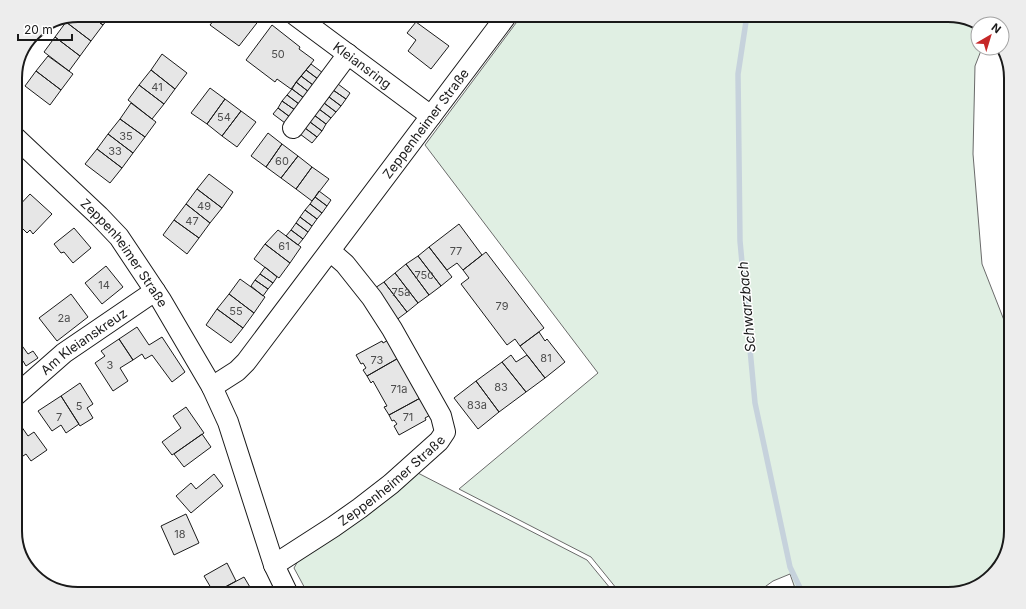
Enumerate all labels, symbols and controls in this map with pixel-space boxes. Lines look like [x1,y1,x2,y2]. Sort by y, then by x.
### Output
scale bar [18,16,72,42]
north arrow [970,16,1010,56]
text: N [989,20,1004,36]
text: 20 m [24,22,53,37]
street label: Kleiansring [330,38,395,92]
house number: 50 [271,47,285,61]
street label: Zeppenheimer Straße [379,65,472,181]
house number: 41 [151,80,163,94]
house number: 54 [217,110,231,124]
house number: 35 [119,129,133,143]
house number: 33 [108,144,122,158]
house number: 60 [275,154,289,168]
street label: Zeppenheimer Straße [77,195,171,310]
house number: 49 [197,199,211,213]
house number: 47 [185,214,199,228]
house number: 61 [278,239,290,253]
house number: 77 [450,244,462,258]
water label: Schwarzbach [734,261,758,353]
house number: 75c [414,268,434,282]
house number: 14 [98,278,110,292]
house number: 75a [392,285,410,299]
house number: 79 [496,299,509,313]
house number: 55 [229,304,243,318]
street label: Am Kleianskreuz [37,305,130,378]
house number: 2a [58,311,70,325]
house number: 81 [540,351,552,365]
house number: 73 [371,353,384,367]
house number: 3 [107,358,114,372]
house number: 83 [494,380,508,394]
house number: 71a [391,382,407,396]
house number: 83a [467,398,487,412]
house number: 5 [76,399,83,413]
house number: 7 [56,410,62,424]
house number: 71 [403,410,413,424]
street label: Zeppenheimer Straße [335,433,448,529]
house number: 18 [174,527,186,541]

